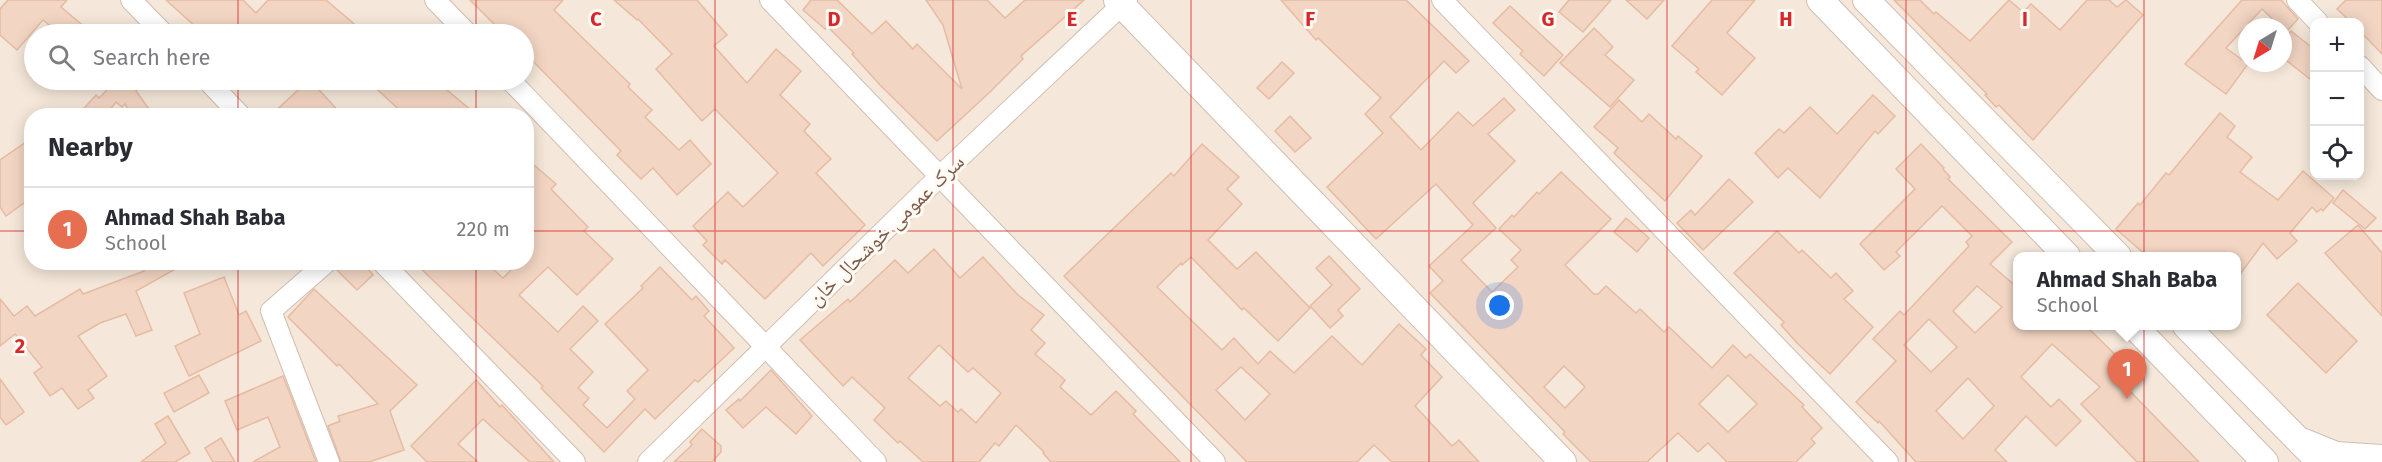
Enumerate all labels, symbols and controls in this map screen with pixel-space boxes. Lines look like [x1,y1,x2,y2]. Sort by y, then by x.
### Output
text: C [590,7,602,31]
text: D [827,7,841,31]
text: E [1067,7,1077,31]
text: F [1305,7,1315,31]
text: G [1542,7,1554,31]
text: H [1779,7,1793,31]
text: I [2022,7,2028,31]
north arrow [2238,18,2292,72]
map controls [2310,18,2364,180]
button: + [2310,18,2364,72]
search box [24,24,534,90]
icon: search [45,41,78,74]
text: Search here [93,44,211,71]
button: − [2310,72,2364,126]
button: locate [2310,126,2364,180]
text: Nearby [48,132,133,163]
street label: سرک عمومی خوشحال خان [803,149,969,311]
text: Ahmad Shah Baba [105,204,286,231]
text: 1 [63,217,72,241]
text: 220 m [457,217,510,241]
text: School [105,231,166,255]
popup [2013,252,2241,330]
text: Ahmad Shah Baba [2037,266,2217,293]
your location [1485,291,1514,320]
text: School [2037,293,2098,317]
text: 2 [15,334,25,358]
pin: 1 [2108,350,2146,399]

